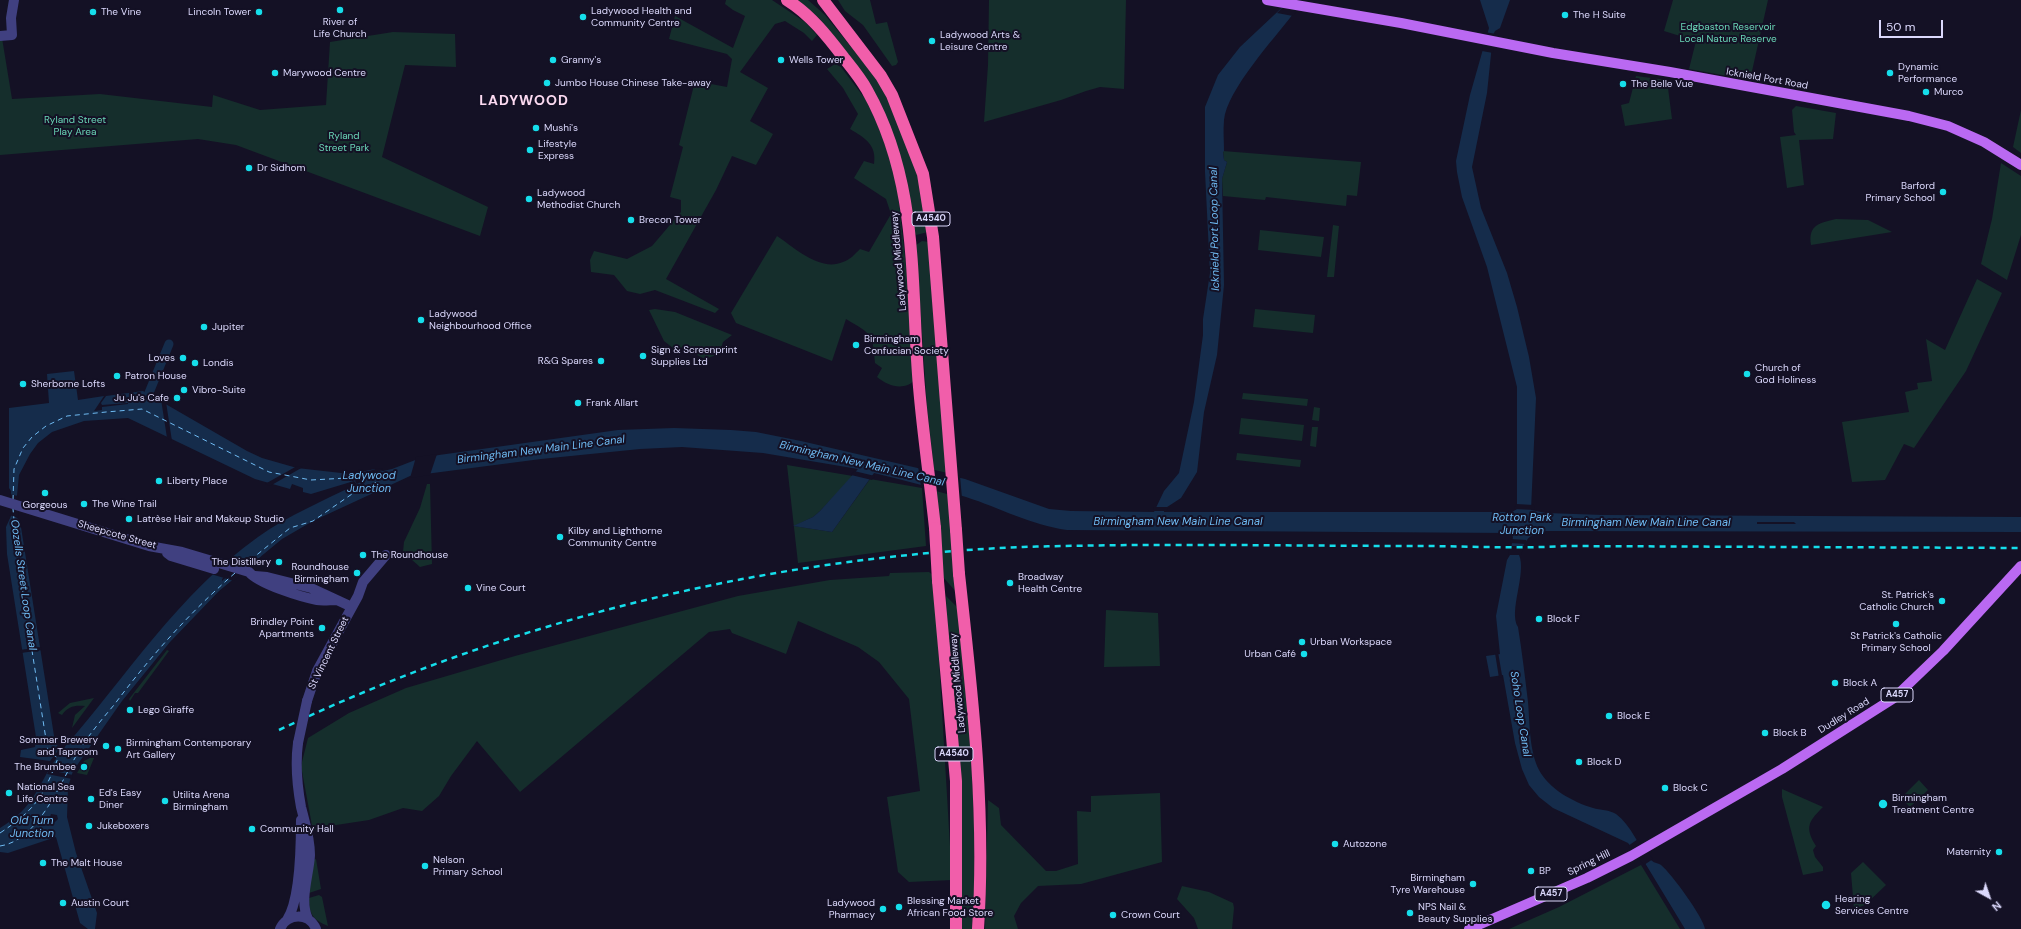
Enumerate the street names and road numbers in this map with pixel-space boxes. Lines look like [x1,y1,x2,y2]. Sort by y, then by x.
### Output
street label: Icknield Port Road [1725,66,1809,92]
street label: Ladywood Middleway [889,211,909,311]
road number: A4540 [912,212,950,226]
street label: Sheepcote Street [76,518,158,552]
street label: St Vincent Street [306,615,352,691]
street label: Ladywood Middleway [948,633,968,733]
road number: A457 [1881,688,1913,702]
street label: Dudley Road [1816,696,1872,736]
road number: A4540 [935,747,973,761]
street label: Spring Hill [1566,848,1612,878]
road number: A457 [1535,887,1567,901]

